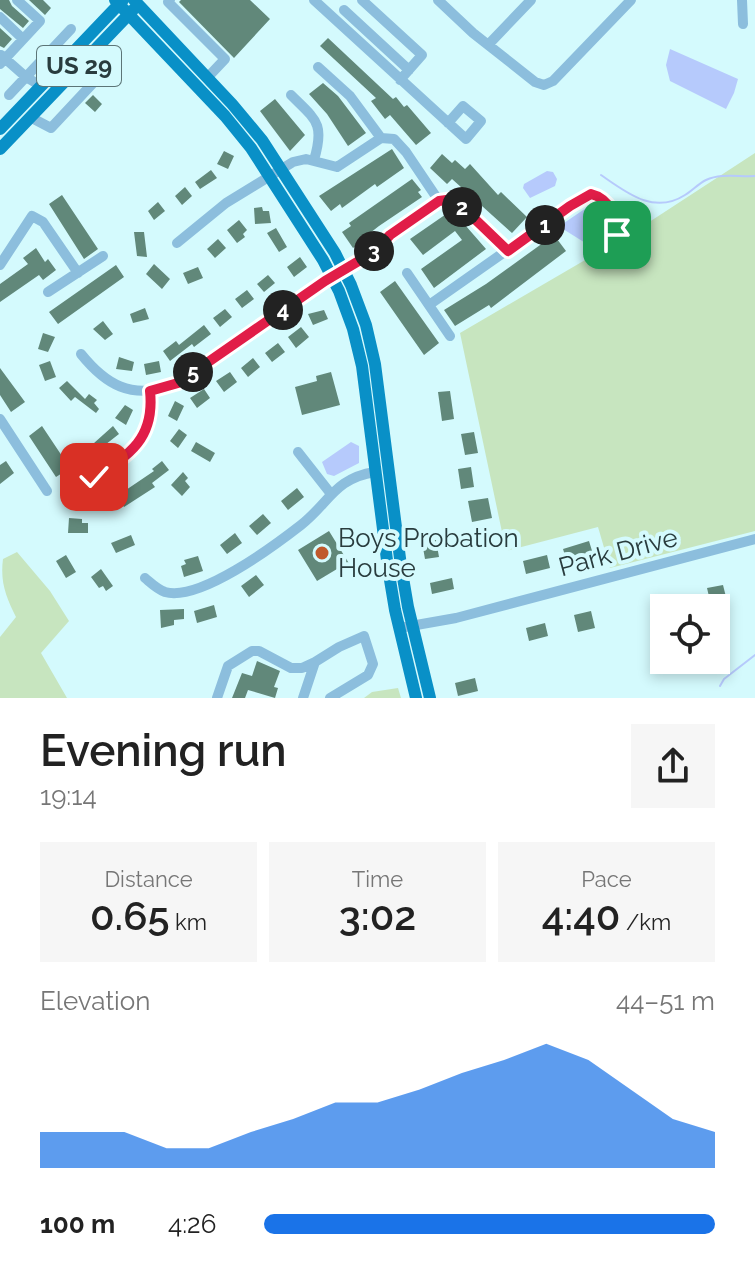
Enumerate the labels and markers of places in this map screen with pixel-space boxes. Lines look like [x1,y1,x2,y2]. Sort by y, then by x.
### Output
pin: 2 [442,187,482,227]
pin [583,201,651,269]
pin: 1 [525,205,565,245]
pin: 3 [354,231,394,271]
pin: 4 [263,290,303,330]
pin: 5 [173,352,213,392]
pin [60,443,128,511]
place label: Boys Probation House [338,523,519,583]
marker: Boys Probation House [313,544,331,562]

